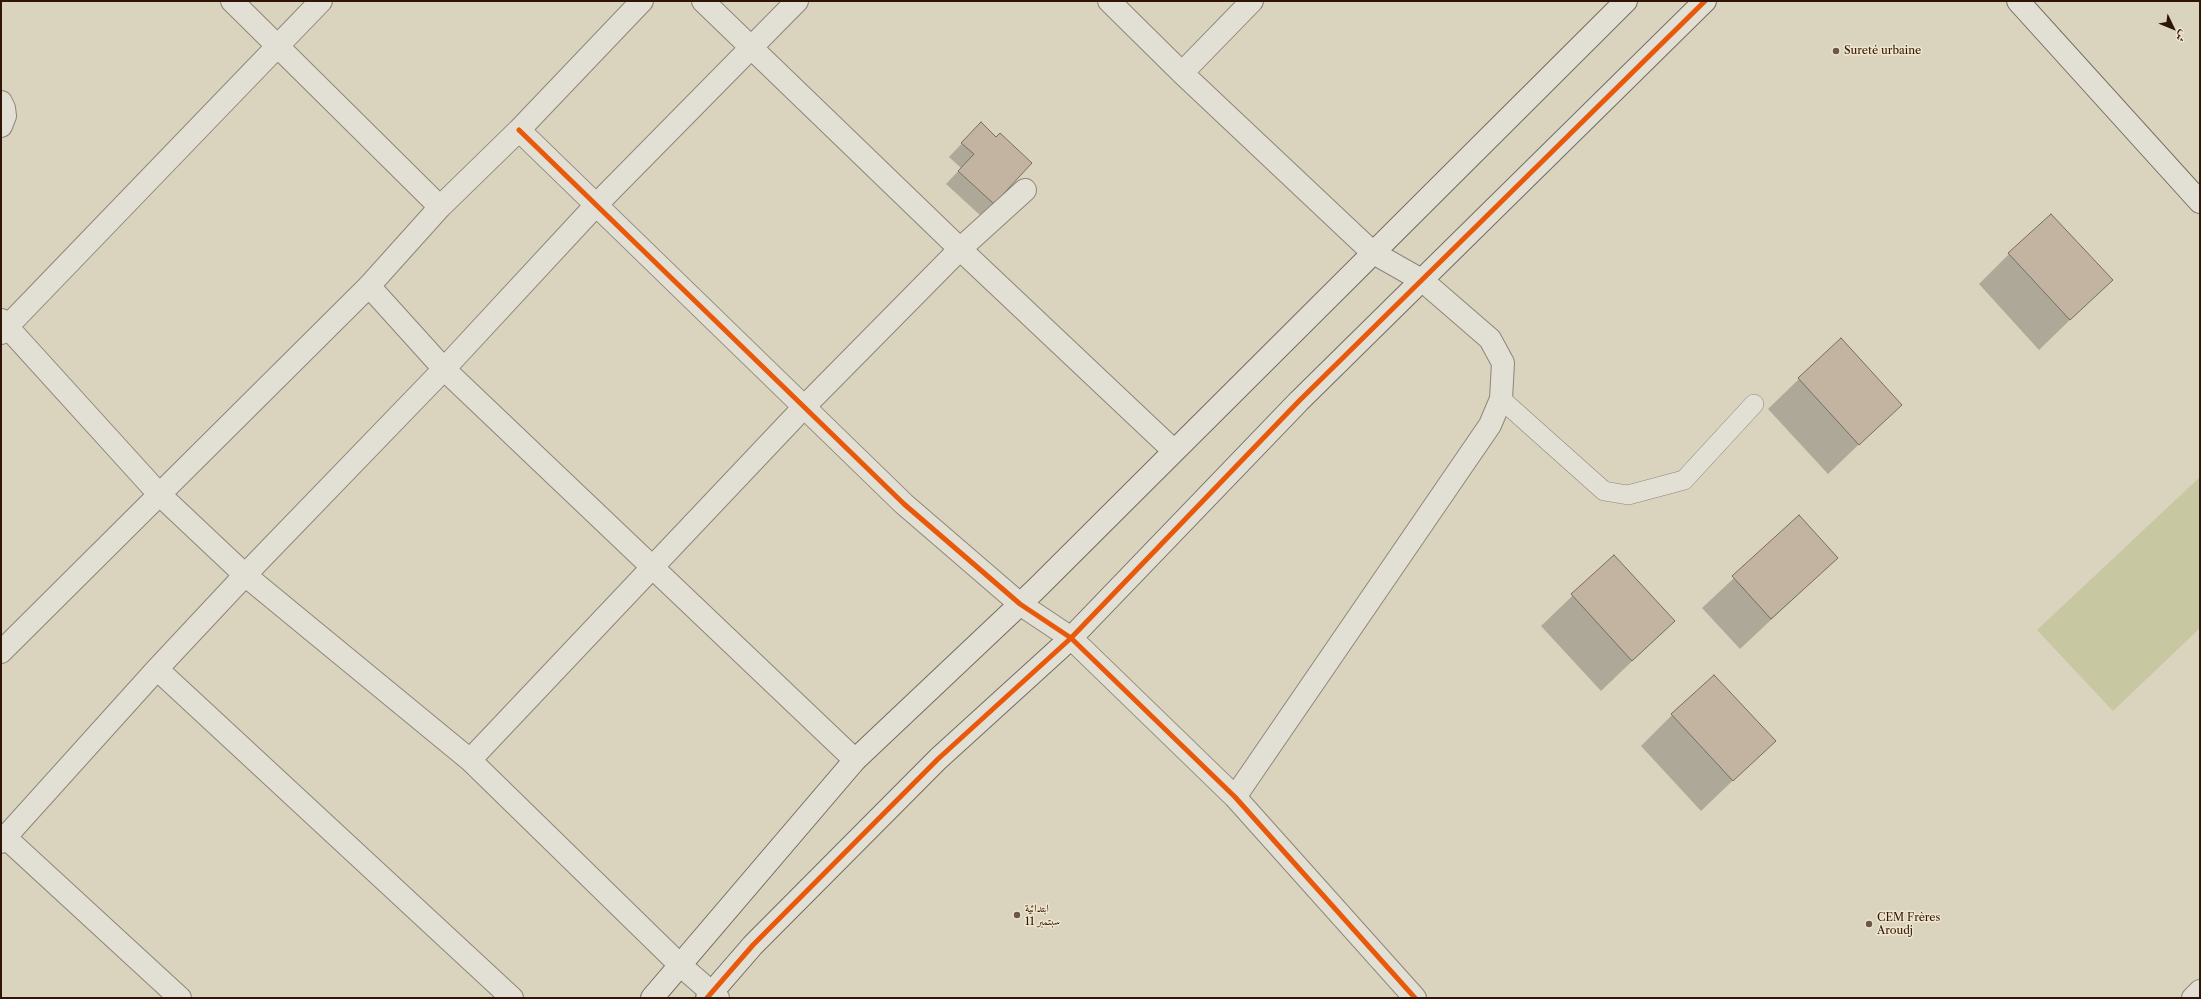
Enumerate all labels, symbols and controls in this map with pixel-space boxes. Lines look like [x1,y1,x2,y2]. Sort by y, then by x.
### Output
north arrow [2153,8,2193,48]
text: ش [2173,27,2191,45]
place label: Sureté urbaine [1844,44,1921,58]
marker: Sureté urbaine [1831,46,1841,56]
place label: ابتدائية 11 سبتمبر [1025,902,1060,928]
marker: ابتدائية 11 سبتمبر [1012,910,1022,920]
place label: CEM Frères Aroudj [1877,911,1940,937]
marker: CEM Frères Aroudj [1864,919,1874,929]

